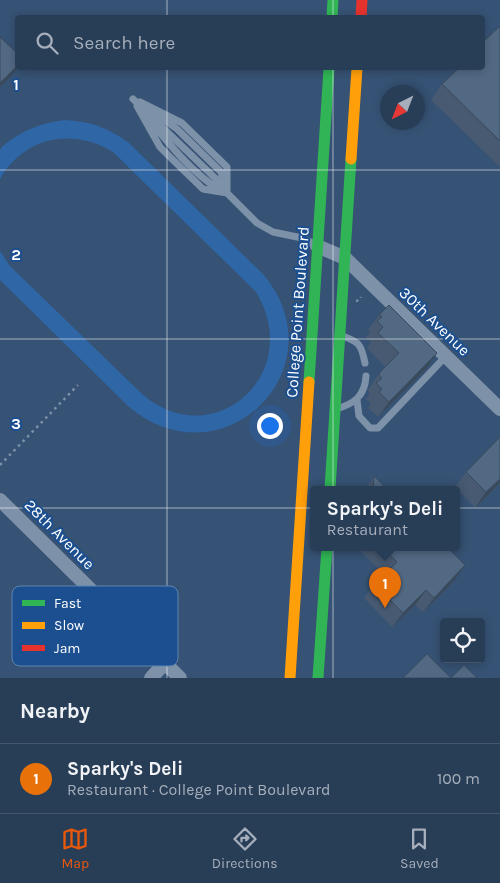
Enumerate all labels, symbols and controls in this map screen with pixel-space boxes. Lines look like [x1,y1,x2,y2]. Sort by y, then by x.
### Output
search box [15,15,485,70]
icon: search [33,29,61,57]
text: Search here [73,32,175,54]
text: 1 [13,75,19,94]
north arrow [380,85,425,130]
street label: College Point Boulevard [282,226,313,398]
text: 2 [11,245,21,264]
street label: 30th Avenue [395,283,474,360]
your location [257,413,283,439]
text: 3 [11,414,21,433]
popup [310,486,460,551]
street label: 28th Avenue [21,495,99,573]
text: Sparky's Deli [327,498,443,520]
text: Restaurant [327,520,408,539]
pin: 1 [369,567,401,608]
legend [12,586,178,666]
text: Fast [54,595,81,612]
text: Slow [54,617,84,634]
map controls [440,618,485,663]
button: locate [440,618,485,663]
text: Jam [54,640,80,657]
text: Nearby [20,699,90,723]
text: Sparky's Deli [67,758,183,780]
text: 1 [33,769,39,788]
text: 100 m [437,769,480,788]
text: Restaurant · College Point Boulevard [67,780,330,799]
tab: Map [61,825,89,872]
tab: Directions [212,825,278,872]
tab: Saved [400,825,439,872]

